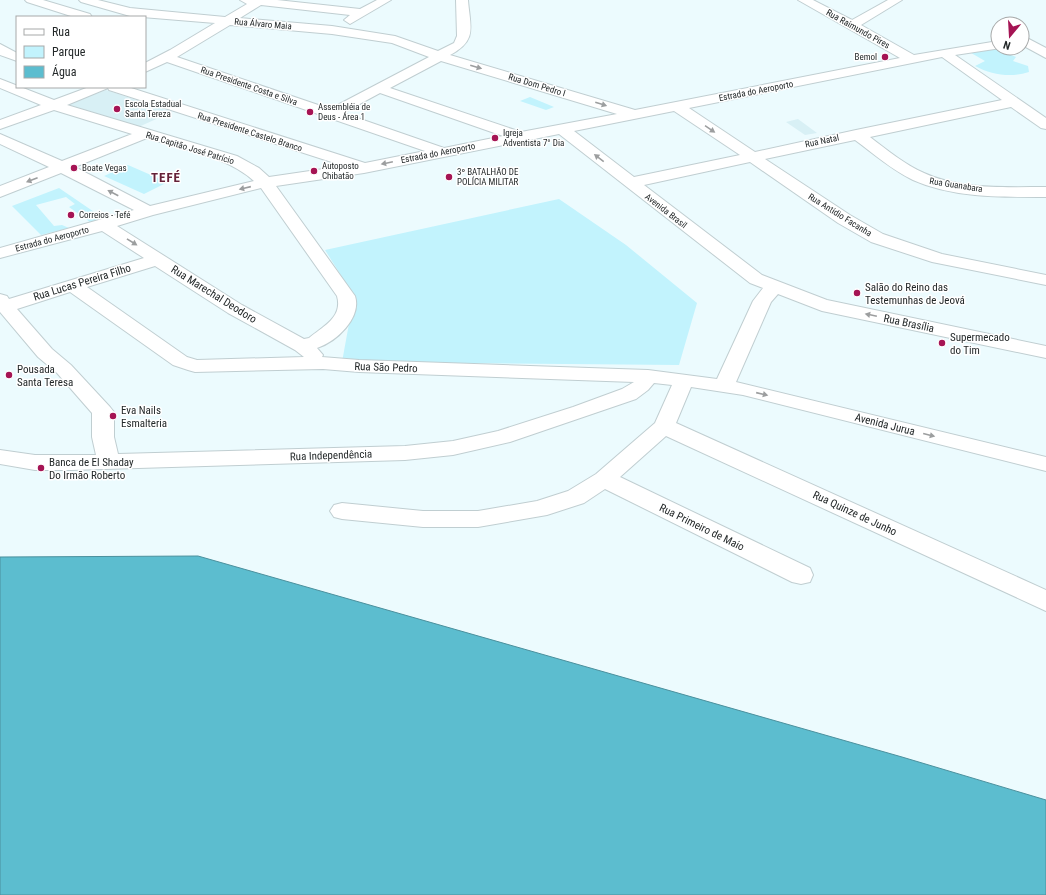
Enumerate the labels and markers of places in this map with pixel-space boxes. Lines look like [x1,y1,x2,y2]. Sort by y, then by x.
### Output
place label: Bemol [855,52,877,62]
marker: Bemol [880,52,890,62]
place label: Escola Estadual Santa Tereza [125,99,181,119]
place label: Assembléia de Deus - Área 1 [318,102,370,122]
marker: Escola Estadual Santa Tereza [112,104,122,114]
marker: Assembléia de Deus - Área 1 [305,107,315,117]
place label: Igreja Adventista 7° Dia [503,128,564,148]
marker: Igreja Adventista 7° Dia [490,133,500,143]
place label: Autoposto Chibatão [322,161,359,181]
marker: Boate Vegas [69,163,79,173]
place label: Boate Vegas [82,163,127,173]
marker: Autoposto Chibatão [309,166,319,176]
place label: 3º BATALHÃO DE POLÍCIA MILITAR [457,167,519,187]
marker: 3º BATALHÃO DE POLÍCIA MILITAR [444,172,454,182]
marker: Correios - Tefé [66,210,76,220]
place label: Correios - Tefé [79,210,131,220]
place label: Salão do Reino das Testemunhas de Jeová [865,281,965,307]
marker: Salão do Reino das Testemunhas de Jeová [852,288,862,298]
place label: Supermecado do Tim [950,331,1010,357]
marker: Supermecado do Tim [937,338,947,348]
place label: Pousada Santa Teresa [17,363,73,389]
marker: Pousada Santa Teresa [4,370,14,380]
place label: Eva Nails Esmalteria [121,404,167,430]
marker: Eva Nails Esmalteria [108,411,118,421]
place label: Banca de El Shaday Do Irmão Roberto [49,456,134,482]
marker: Banca de El Shaday Do Irmão Roberto [36,463,46,473]

